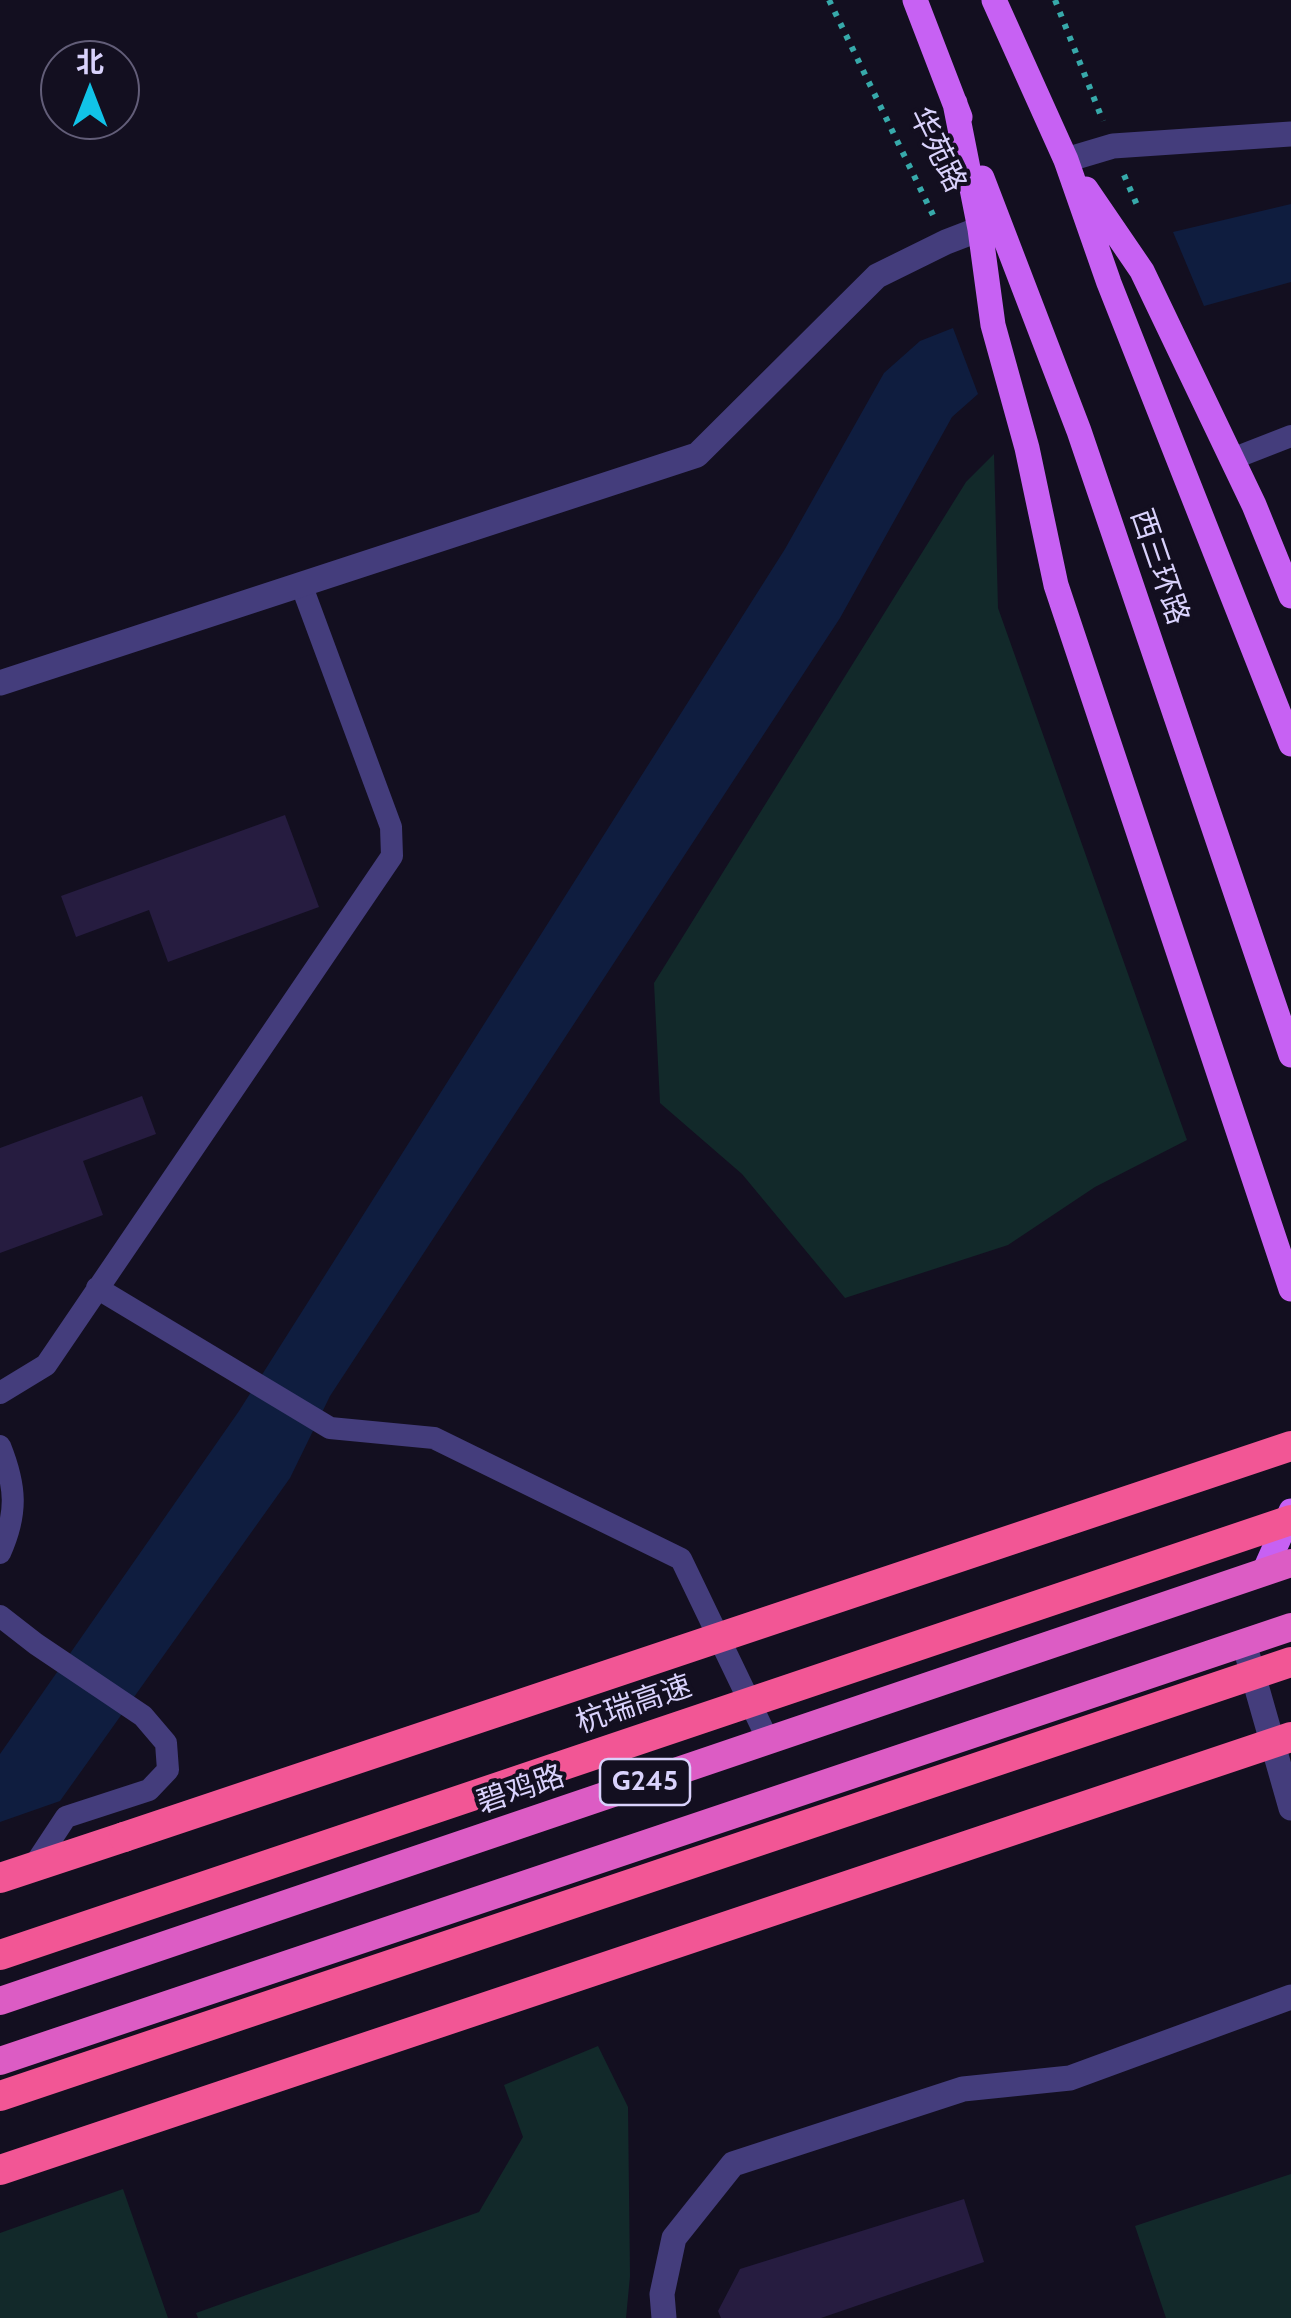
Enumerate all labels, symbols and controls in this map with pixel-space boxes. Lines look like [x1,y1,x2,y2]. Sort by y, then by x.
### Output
north arrow [40,40,140,140]
text: 北 [76,45,104,79]
street label: 华苑路 [901,102,973,198]
street label: 西三环路 [1122,504,1196,630]
street label: 杭瑞高速 [571,1668,697,1742]
street label: 碧鸡路 [473,1758,569,1822]
road number: G245 [600,1759,690,1805]

